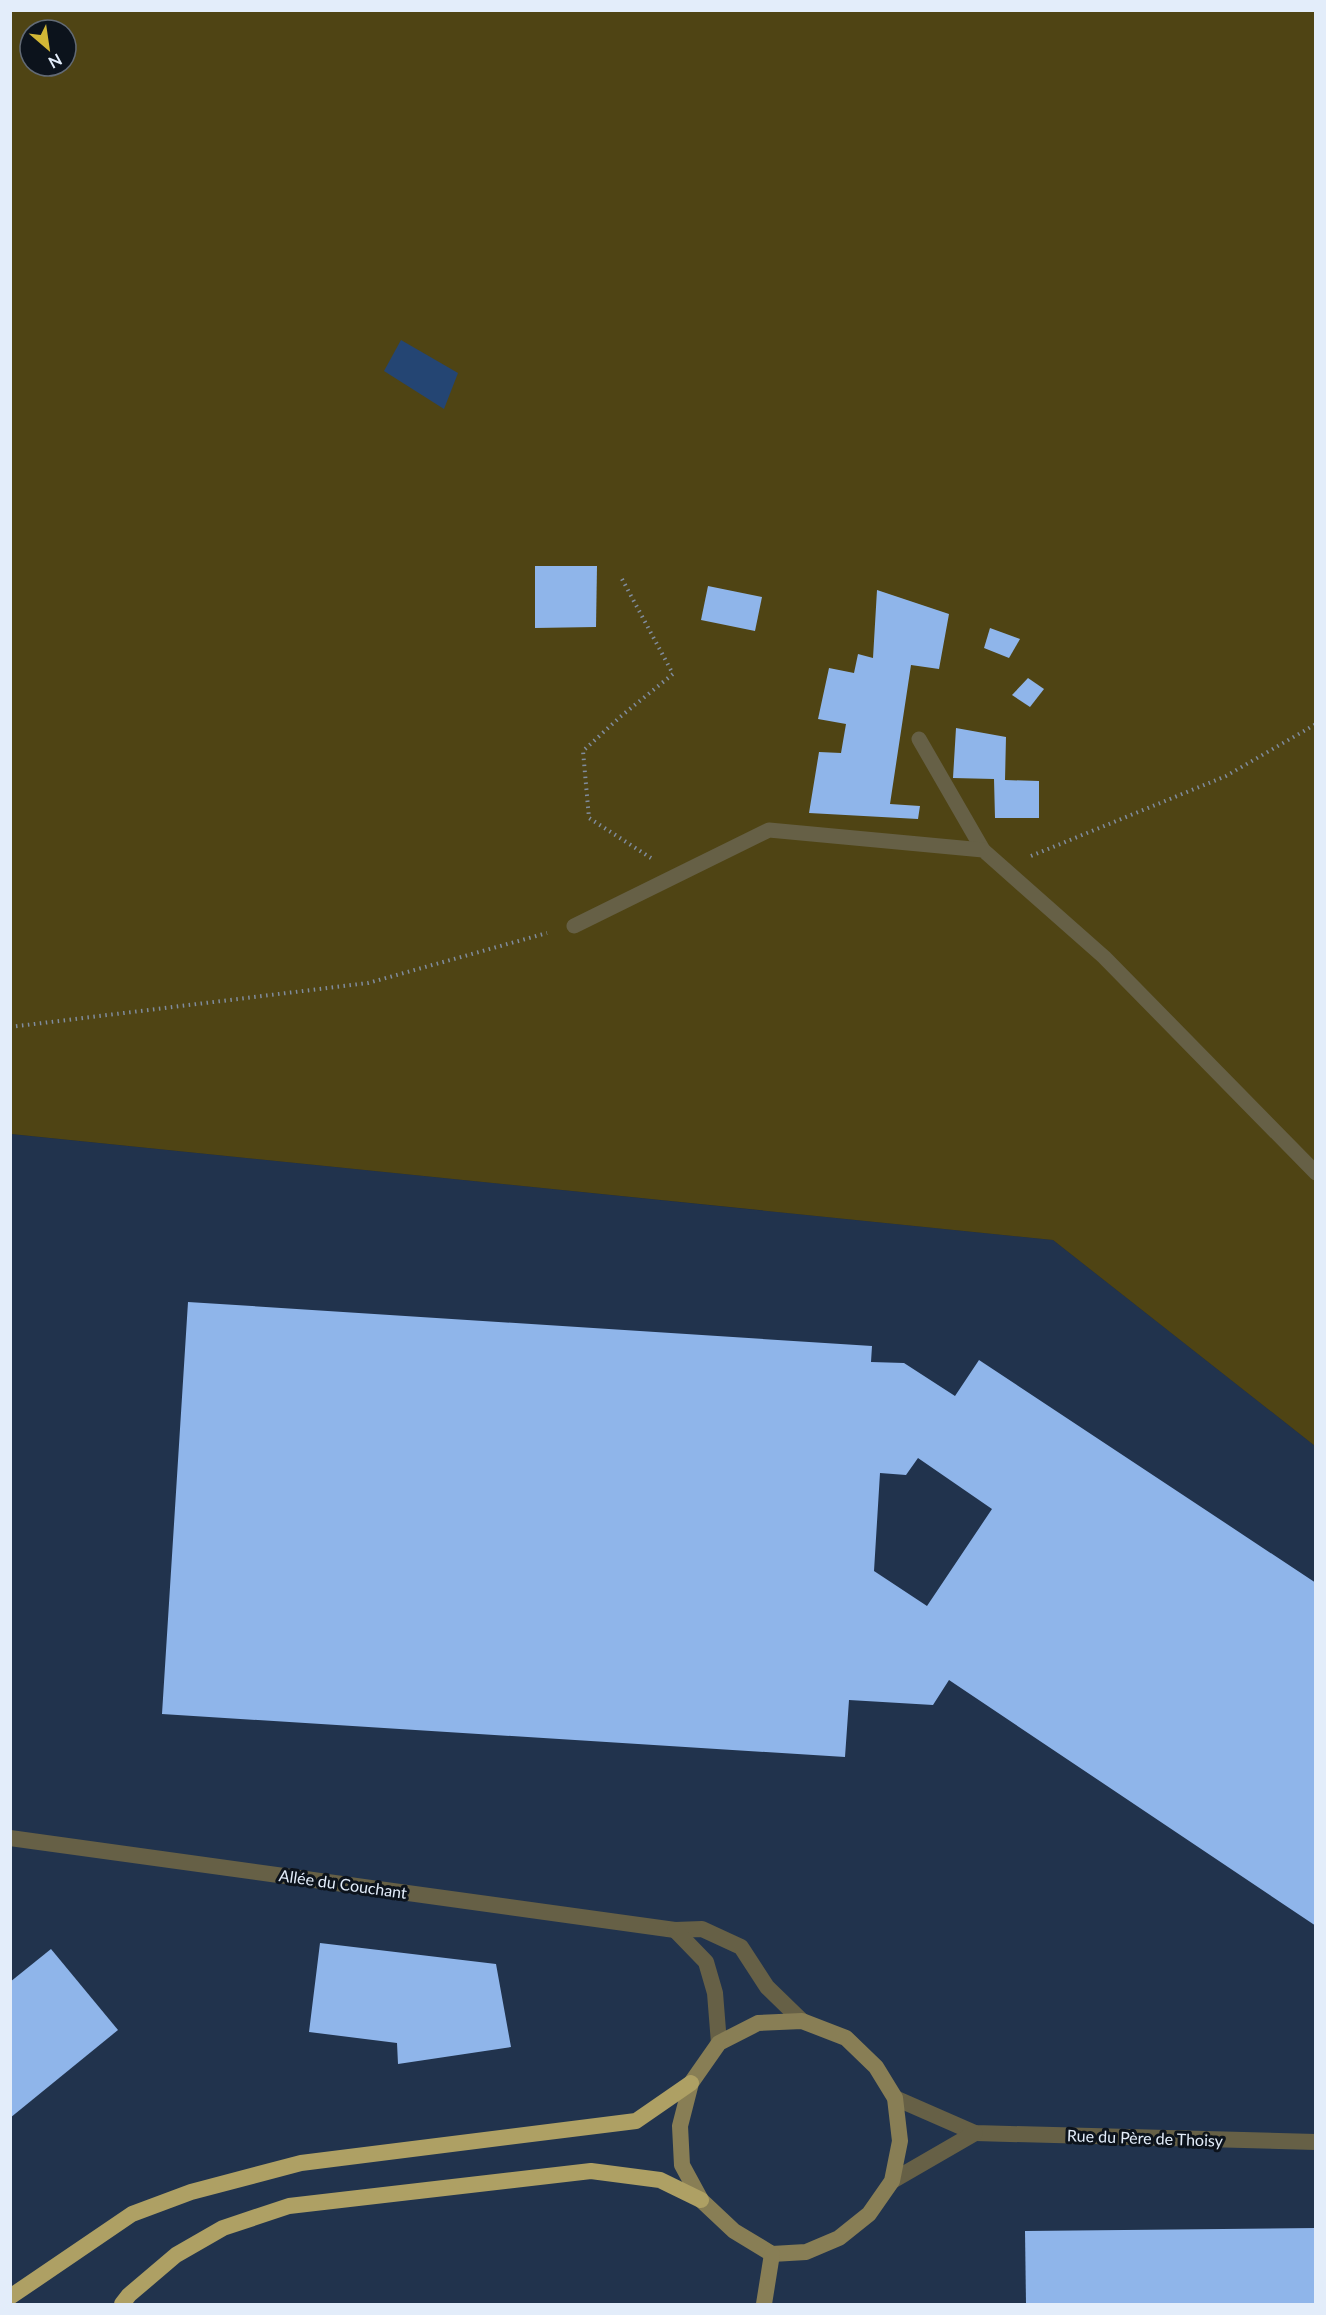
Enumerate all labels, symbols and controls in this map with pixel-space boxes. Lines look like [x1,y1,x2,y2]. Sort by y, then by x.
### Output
north arrow [18,18,78,78]
text: N [46,50,66,73]
street label: Allée du Couchant [278,1865,408,1902]
street label: Rue du Père de Thoisy [1067,2125,1224,2150]

